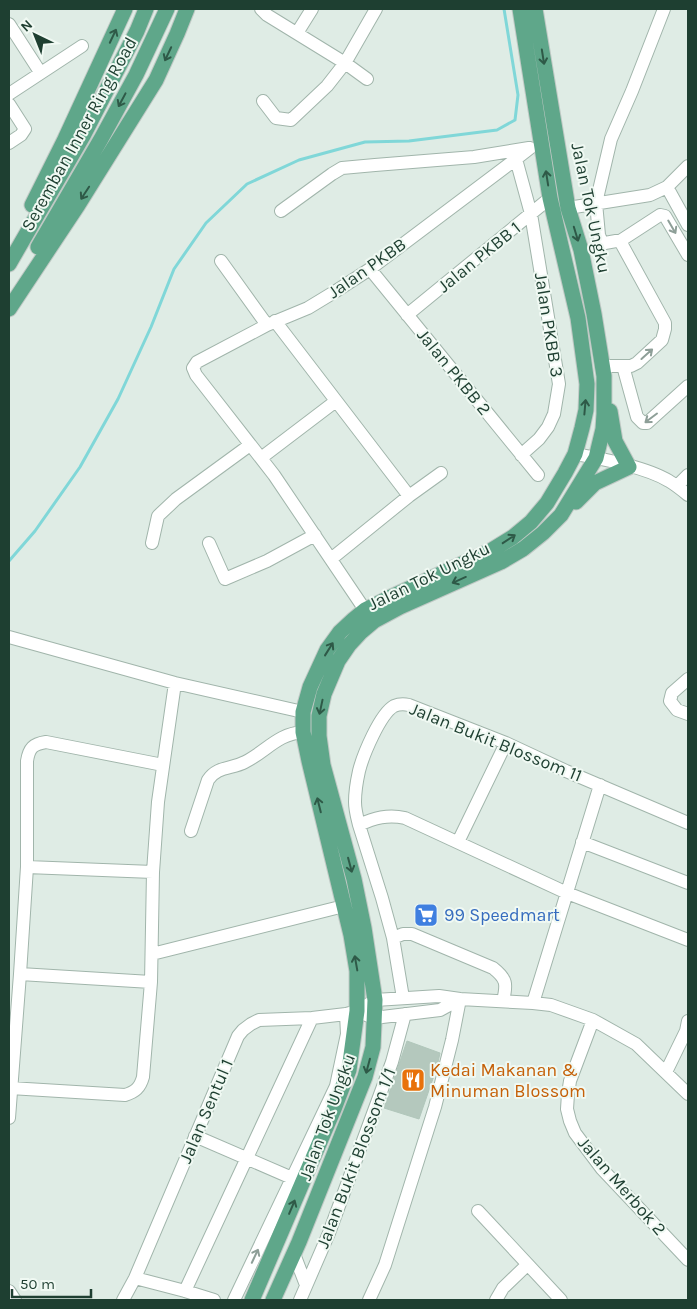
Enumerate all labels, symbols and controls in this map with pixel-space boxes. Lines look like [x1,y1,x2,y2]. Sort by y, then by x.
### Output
north arrow [10,10,60,60]
text: N [17,16,36,36]
one-way arrow [108,28,118,43]
street label: Seremban Inner Ring Road [16,33,142,235]
one-way arrow [163,46,173,61]
one-way arrow [539,48,549,64]
one-way arrow [117,92,127,106]
street label: Jalan Tok Ungku [566,141,616,275]
one-way arrow [541,171,551,187]
one-way arrow [80,186,90,200]
street label: Jalan PKBB 1 [433,217,525,297]
one-way arrow [667,219,677,233]
one-way arrow [571,225,581,241]
street label: Jalan PKBB [324,233,410,303]
street label: Jalan PKBB 3 [530,271,568,379]
street label: Jalan PKBB 2 [412,324,496,420]
one-way arrow [641,348,654,360]
one-way arrow [581,399,590,415]
one-way arrow [645,412,658,423]
one-way arrow [502,534,516,544]
street label: Jalan Tok Ungku [364,537,494,615]
one-way arrow [452,576,467,586]
one-way arrow [324,643,334,657]
street label: Jalan Bukit Blossom 11 [407,697,585,787]
one-way arrow [316,698,325,714]
one-way arrow [314,797,323,813]
one-way arrow [346,857,355,873]
supermarket icon: 99 Speedmart [413,902,439,928]
place label: 99 Speedmart [444,904,560,926]
one-way arrow [350,955,360,971]
street label: Jalan Tok Ungku [294,1051,360,1183]
street label: Jalan Sentul 1 [174,1056,238,1166]
one-way arrow [362,1057,372,1073]
place label: Kedai Makanan & Minuman Blossom [430,1059,586,1102]
street label: Jalan Bukit Blossom 1/1 [311,1065,401,1251]
restaurant icon: Kedai Makanan & Minuman Blossom [400,1067,426,1093]
street label: Jalan Merbok 2 [573,1132,671,1240]
one-way arrow [287,1200,297,1215]
one-way arrow [251,1249,260,1264]
scale bar [12,1266,91,1298]
text: 50 m [20,1275,55,1293]

